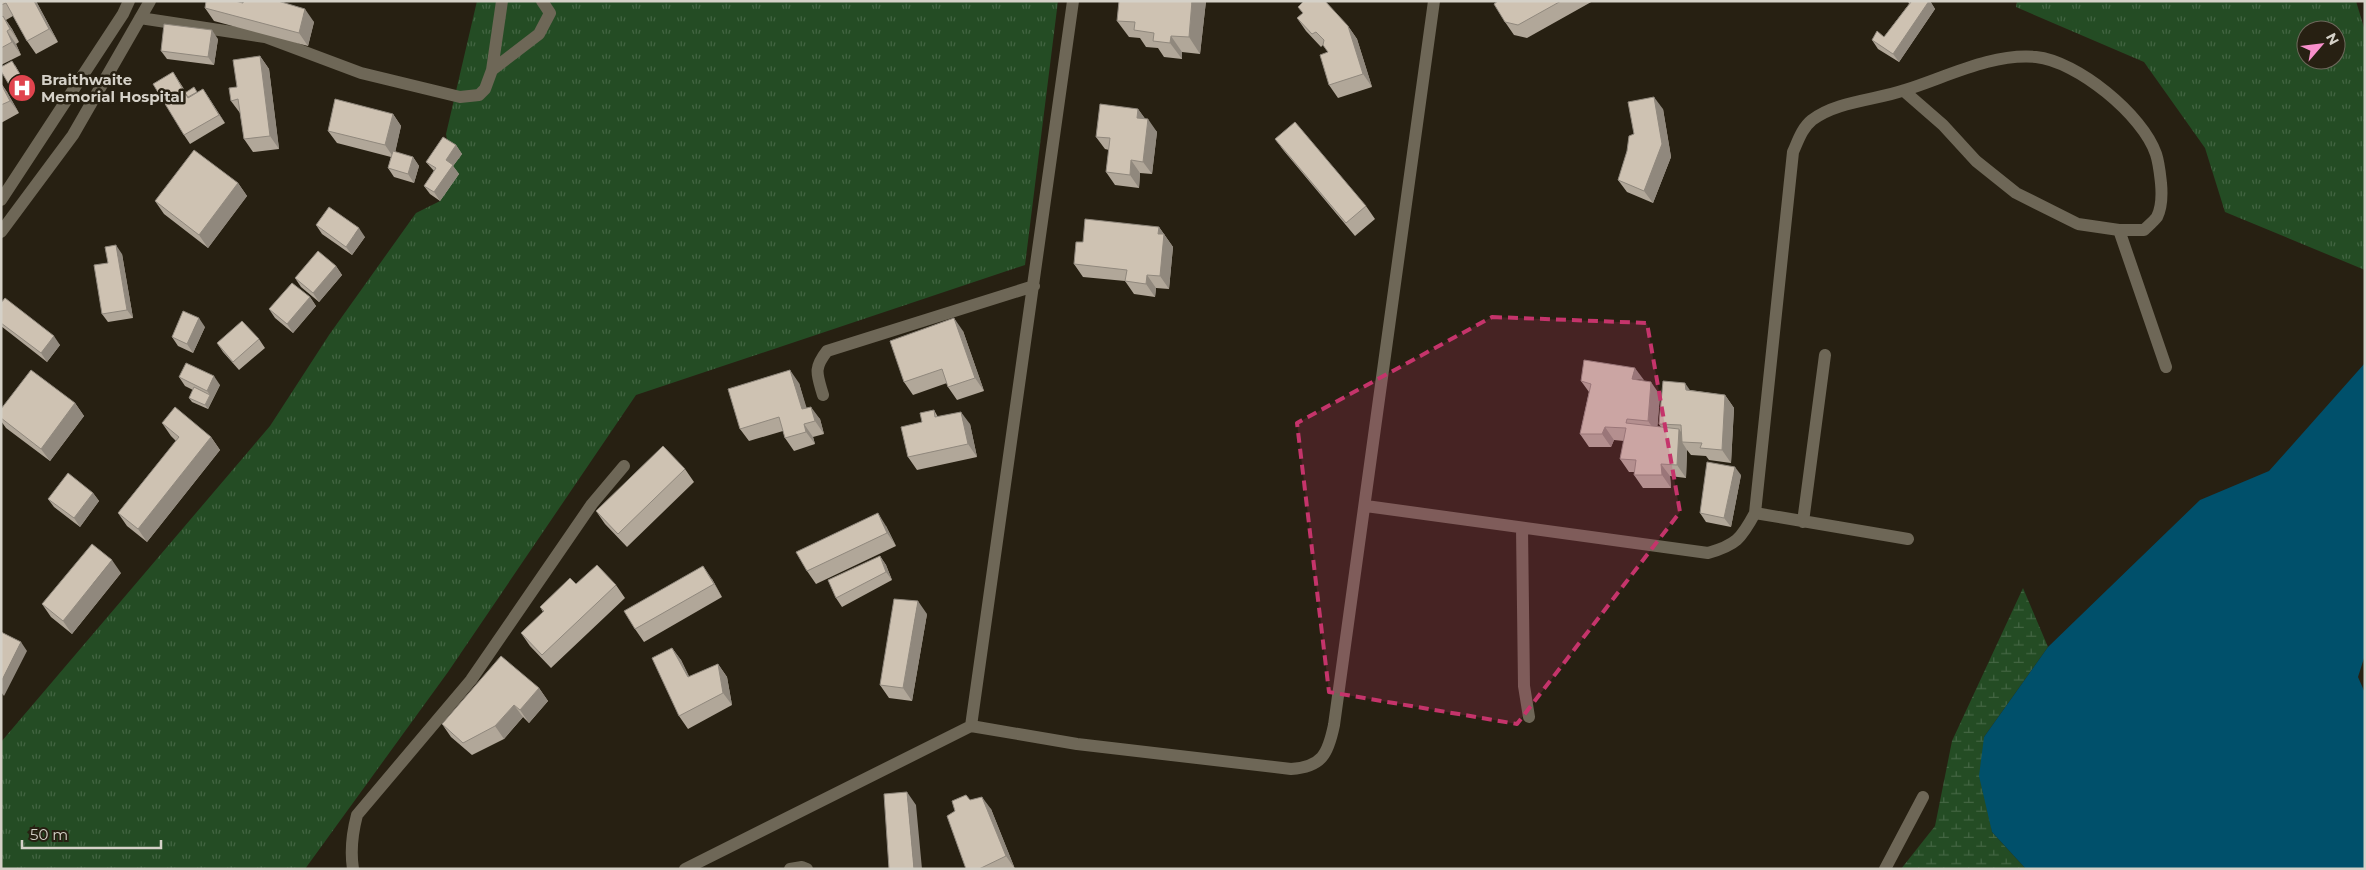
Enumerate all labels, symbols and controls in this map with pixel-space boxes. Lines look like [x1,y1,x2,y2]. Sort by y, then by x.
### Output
north arrow [2296,20,2346,70]
text: N [2322,30,2343,48]
place label: Braithwaite Memorial Hospital [41,70,184,106]
hospital icon: Braithwaite Memorial Hospital [7,73,37,103]
scale bar [22,818,161,850]
text: 50 m [30,825,68,844]

